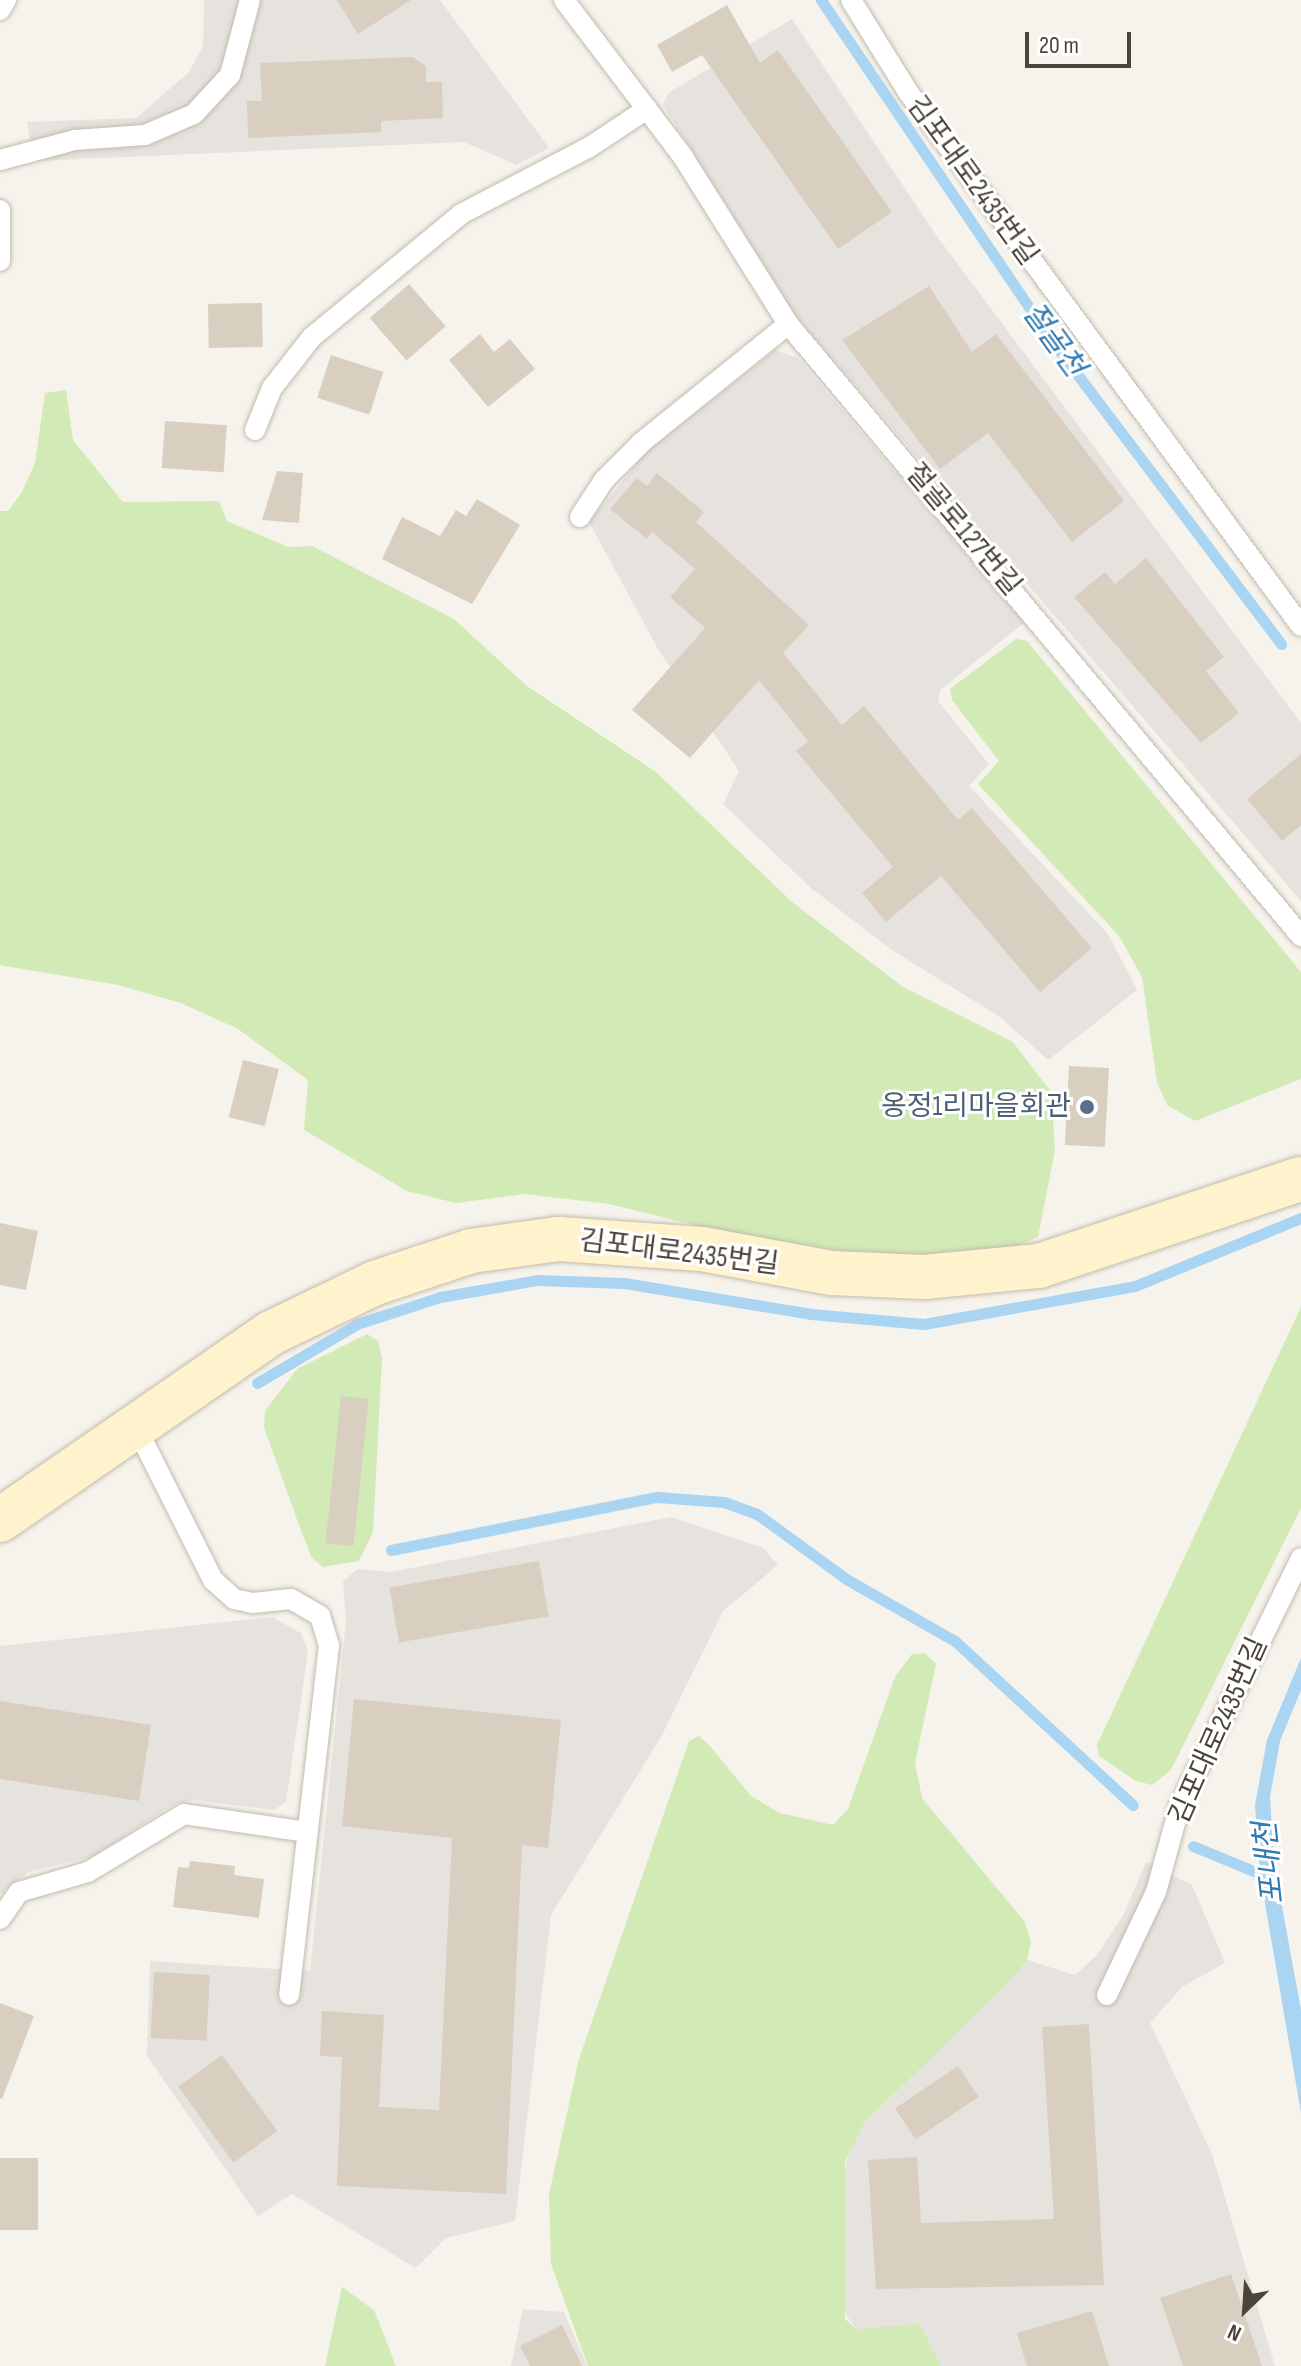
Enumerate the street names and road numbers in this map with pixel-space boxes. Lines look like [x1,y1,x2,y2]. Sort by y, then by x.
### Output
street label: 김포대로2435번길 [899,90,1045,272]
street label: 절골로127번길 [898,457,1028,603]
street label: 김포대로2435번길 [577,1224,781,1282]
street label: 김포대로2435번길 [1163,1632,1275,1830]

